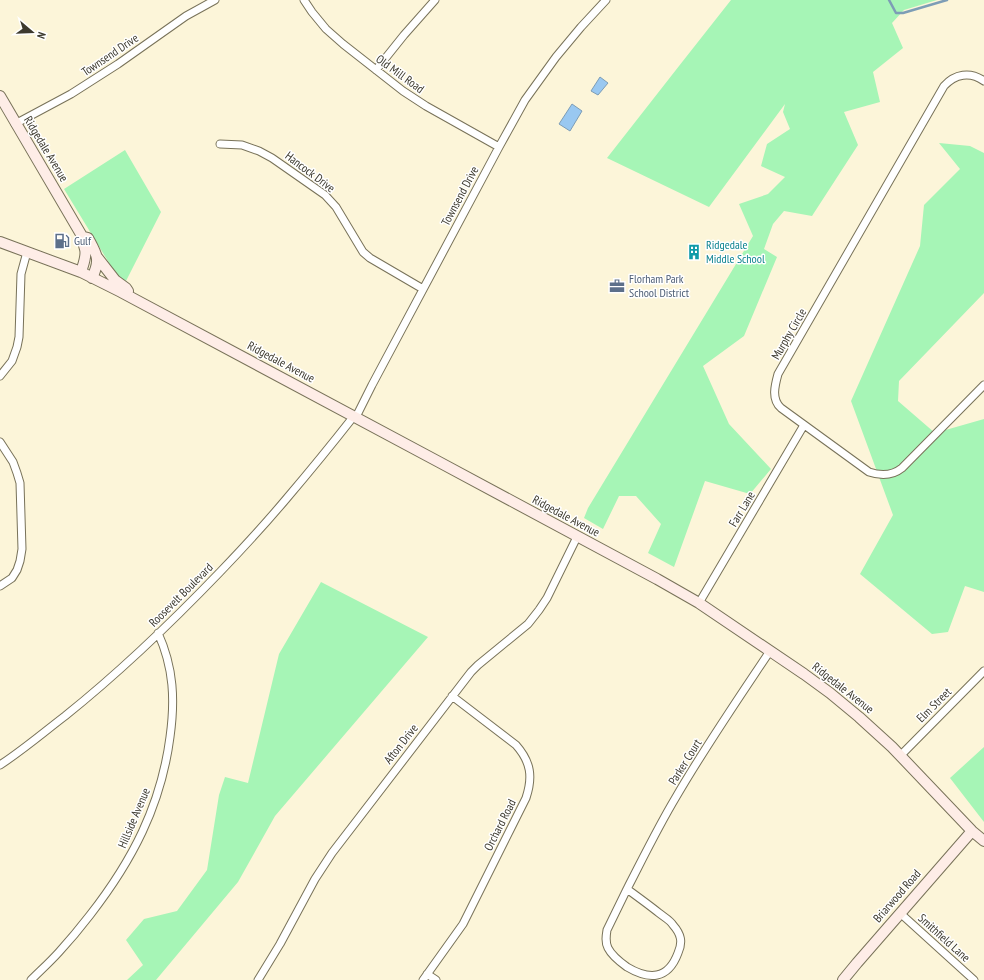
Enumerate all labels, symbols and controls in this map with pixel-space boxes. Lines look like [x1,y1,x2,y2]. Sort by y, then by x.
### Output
north arrow [12,12,52,52]
text: N [34,30,49,40]
street label: Townsend Drive [78,30,141,79]
street label: Old Mill Road [373,51,427,96]
street label: Ridgedale Avenue [21,113,72,184]
street label: Hancock Drive [282,148,338,195]
street label: Townsend Drive [438,163,482,228]
fuel station icon: Gulf [53,232,71,250]
place label: Gulf [74,233,92,248]
place label: Ridgedale Middle School [706,237,765,266]
building icon: Ridgedale Middle School [685,243,703,261]
place label: Florham Park School District [629,271,690,300]
office icon: Florham Park School District [608,277,626,295]
street label: Murphy Circle [768,305,809,362]
street label: Ridgedale Avenue [245,338,317,386]
street label: Farr Lane [725,488,758,529]
street label: Ridgedale Avenue [530,492,602,540]
street label: Roosevelt Boulevard [146,560,216,630]
street label: Ridgedale Avenue [810,659,877,716]
street label: Elm Street [913,684,955,725]
street label: Afton Drive [380,721,421,767]
street label: Parker Court [665,736,705,787]
street label: Hillside Avenue [114,785,153,850]
street label: Orchard Road [480,797,519,853]
street label: Briarwood Road [870,866,924,925]
street label: Smithfield Lane [915,910,973,965]

